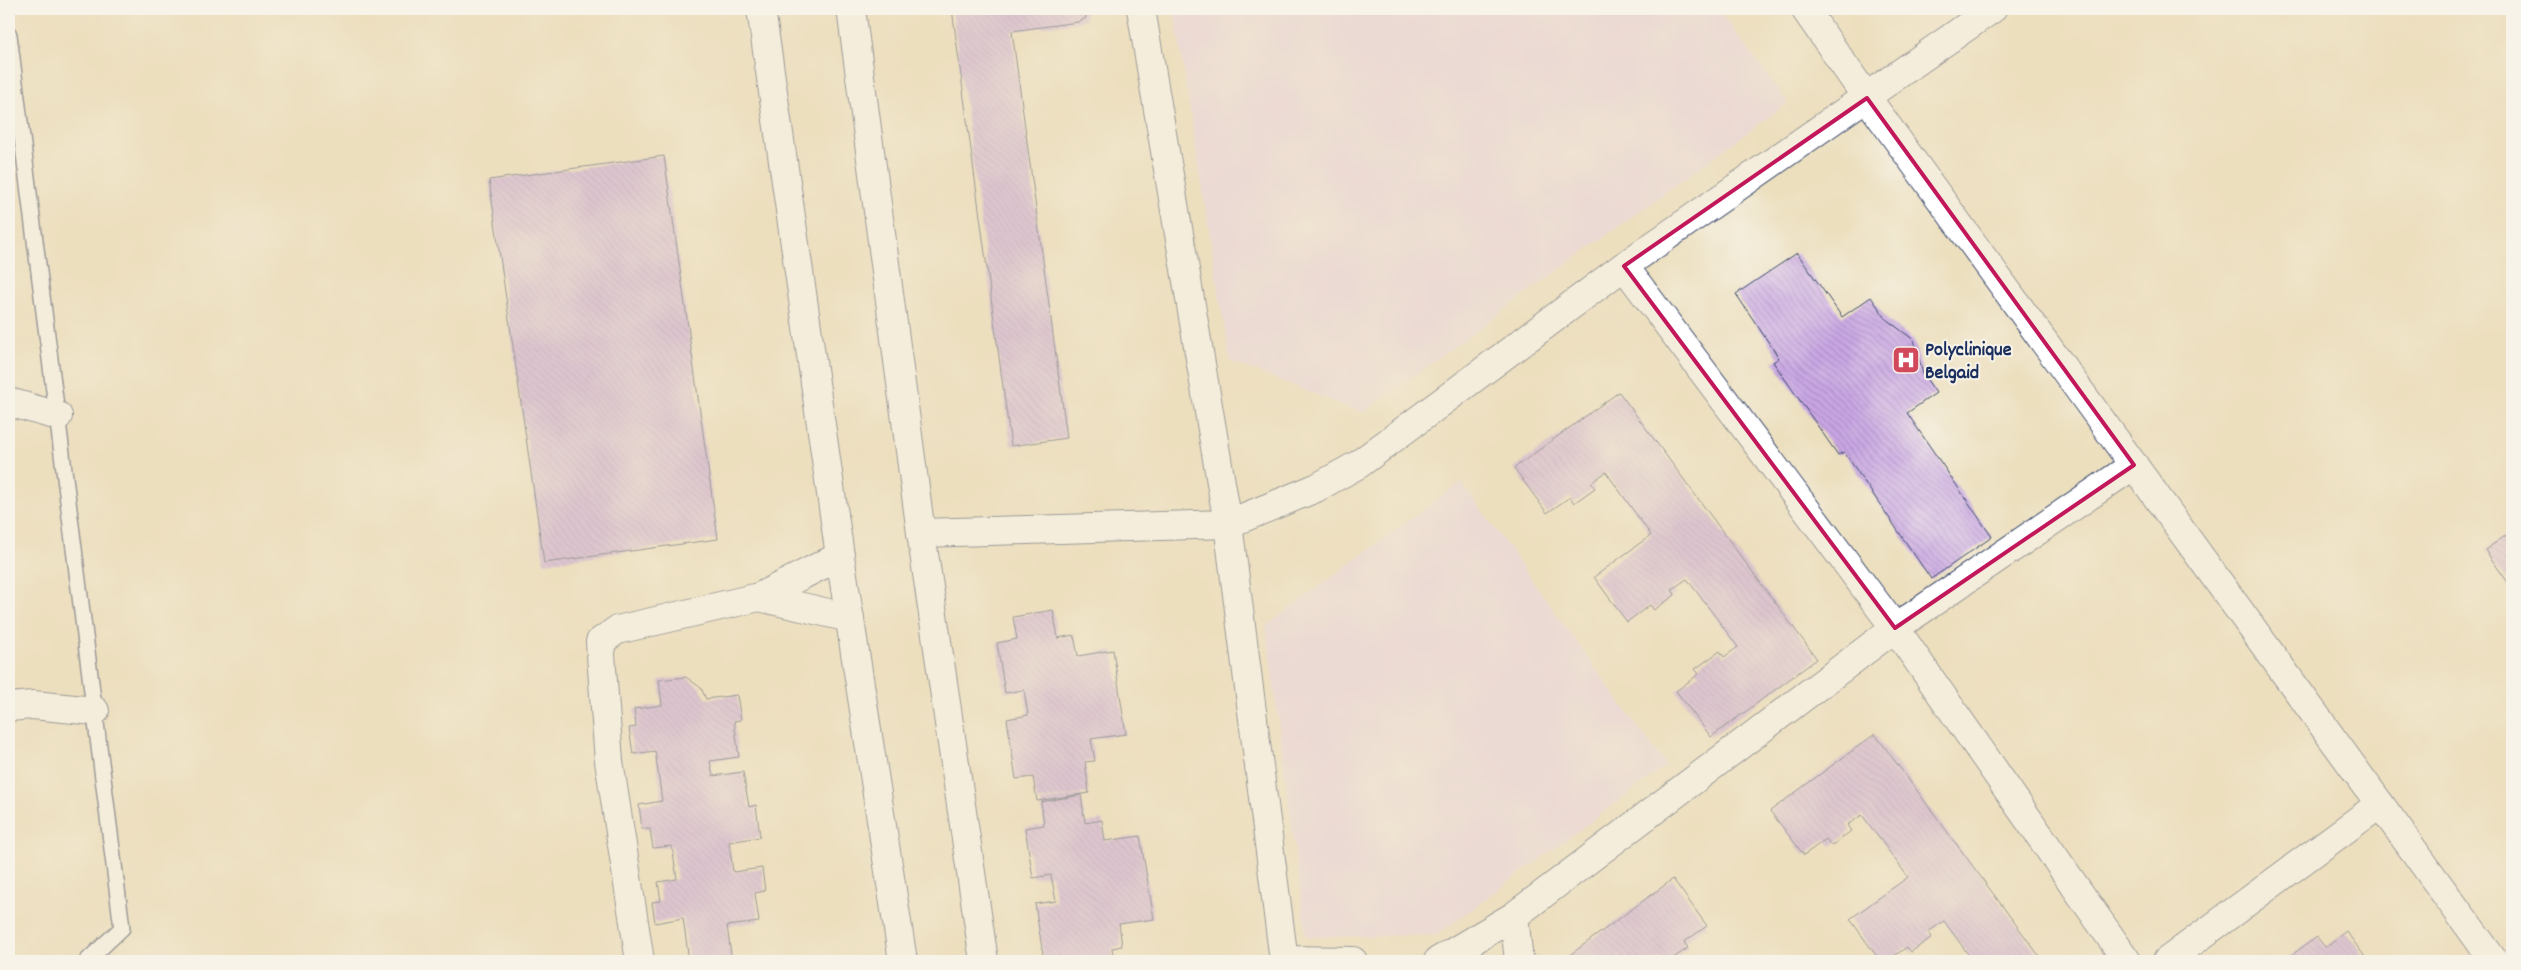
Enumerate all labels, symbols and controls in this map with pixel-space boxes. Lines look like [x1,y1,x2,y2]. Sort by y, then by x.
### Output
place label: Polyclinique Belgaid [1925,337,2012,388]
hospital icon: Polyclinique Belgaid [1891,345,1921,375]

